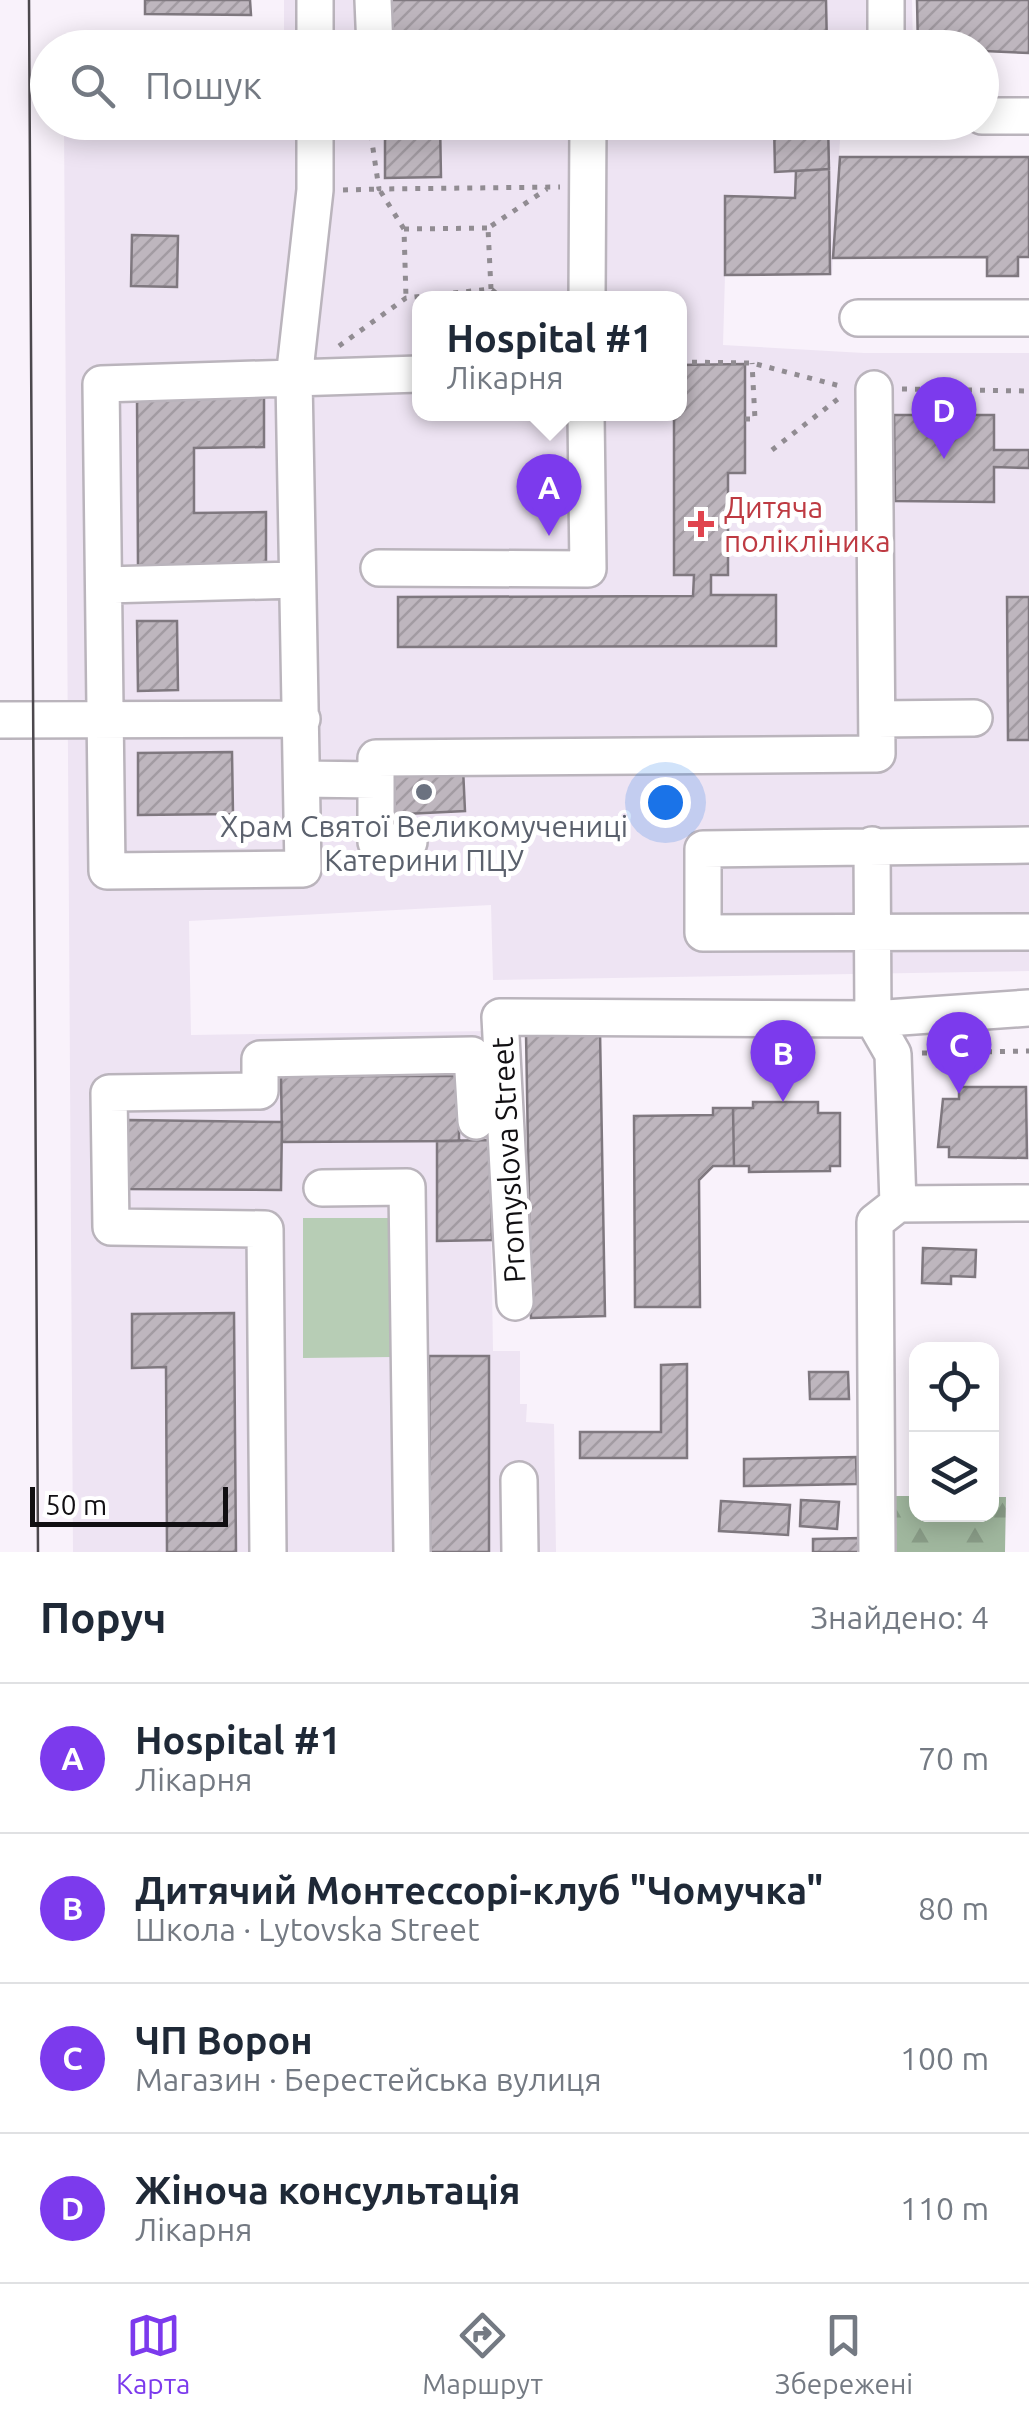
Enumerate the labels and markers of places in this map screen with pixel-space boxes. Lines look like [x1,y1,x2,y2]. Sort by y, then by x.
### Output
pin: D [912,376,976,459]
pin: A [516,454,582,536]
place label: Дитяча полікліника [724,490,891,558]
marker: Дитяча полікліника [688,511,714,537]
marker: Храм Святої Великомучениці Катерини ПЦУ [413,781,435,803]
place label: Храм Святої Великомучениці Катерини ПЦУ [220,809,628,877]
pin: C [926,1012,992,1094]
pin: B [750,1020,816,1102]

